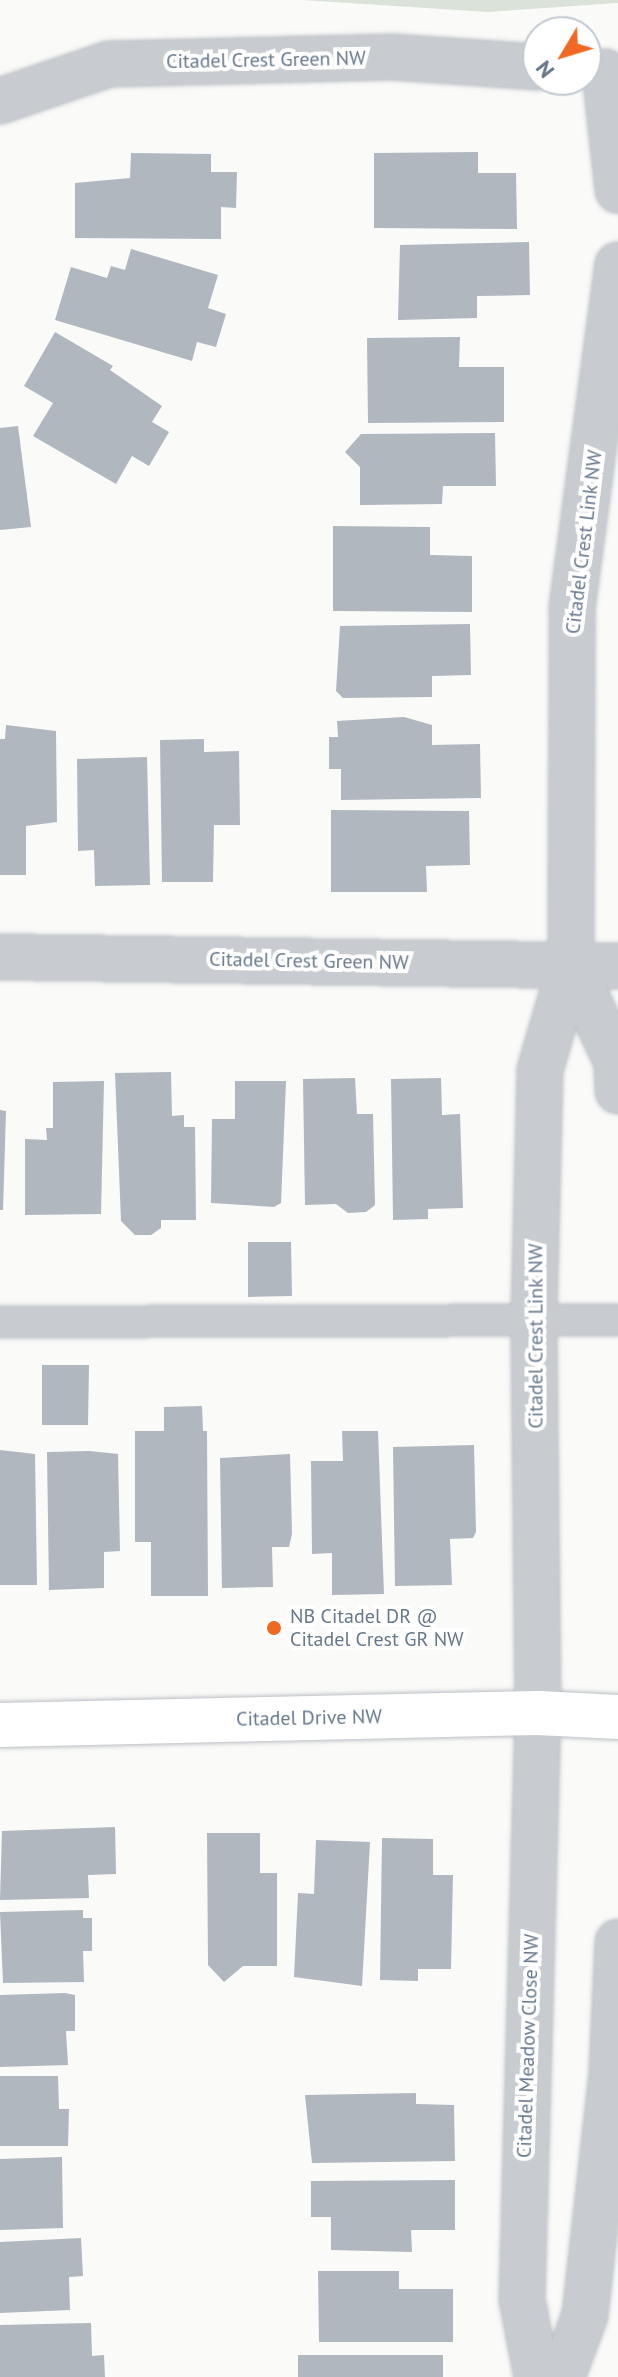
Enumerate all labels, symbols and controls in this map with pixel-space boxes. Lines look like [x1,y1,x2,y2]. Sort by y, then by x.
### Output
north arrow [522,16,602,96]
street label: Citadel Crest Green NW [166,46,366,74]
text: N [529,55,560,84]
street label: Citadel Crest Link NW [561,448,607,636]
street label: Citadel Crest Green NW [209,947,409,975]
street label: Citadel Crest Link NW [524,1243,548,1429]
place label: NB Citadel DR @ Citadel Crest GR NW [290,1604,464,1651]
marker: NB Citadel DR @ Citadel Crest GR NW [265,1619,283,1637]
street label: Citadel Drive NW [236,1705,382,1731]
street label: Citadel Meadow Close NW [512,1933,544,2159]

